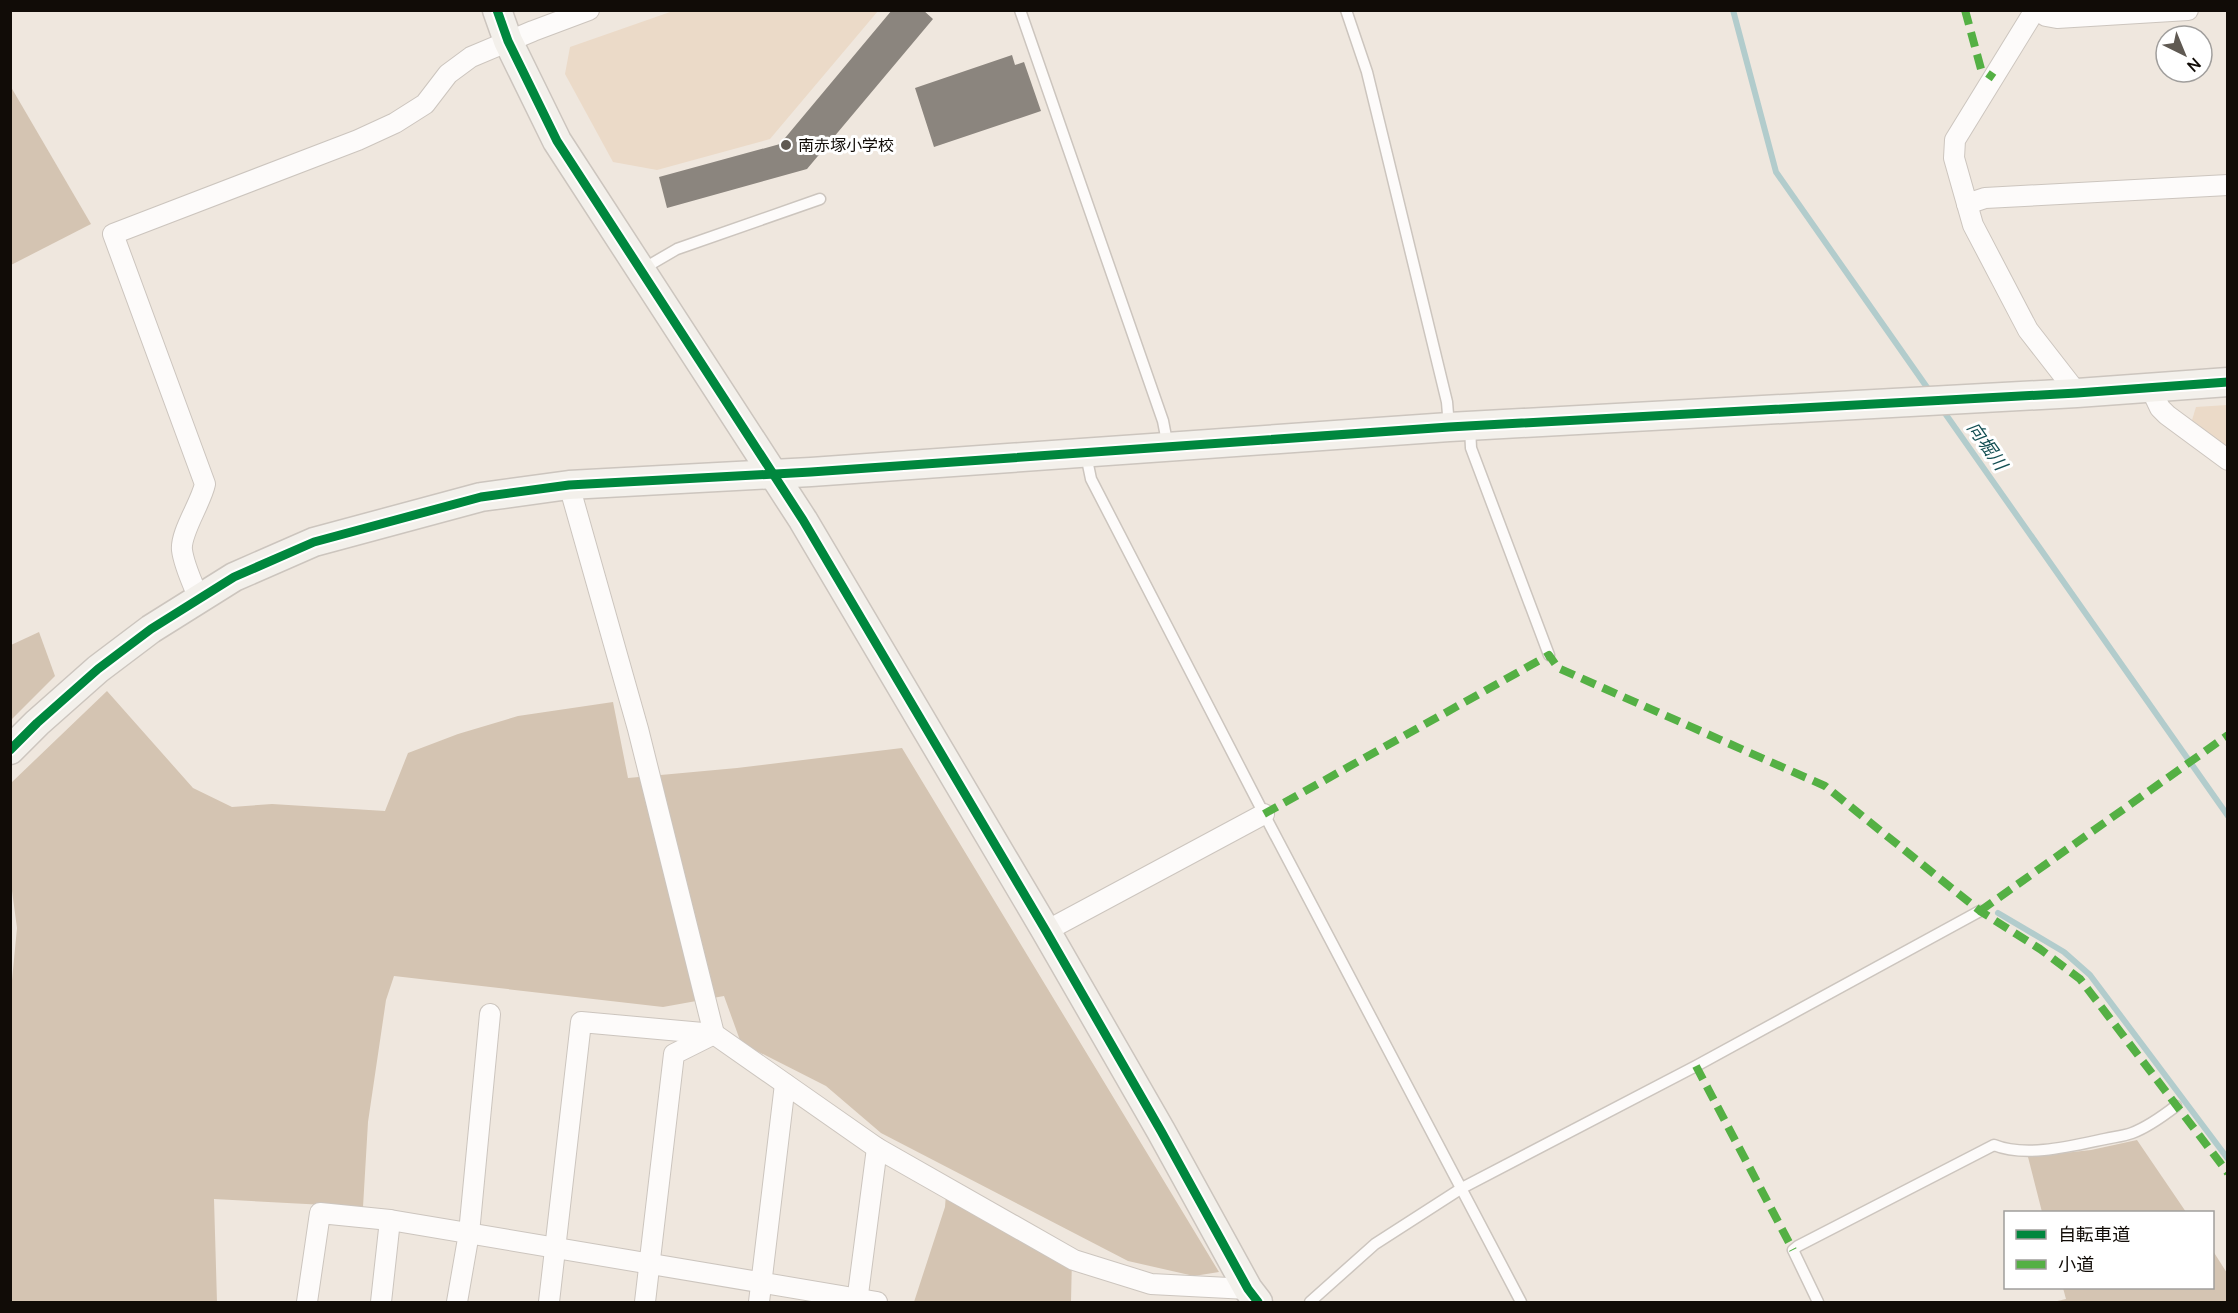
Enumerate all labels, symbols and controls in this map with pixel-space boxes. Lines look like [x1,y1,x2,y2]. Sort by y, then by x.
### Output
north arrow [2154,24,2214,84]
text: N [2183,53,2206,77]
place label: 南赤塚小学校 [798,134,894,156]
marker: 南赤塚小学校 [779,138,793,152]
water label: 向堀川 [1963,416,2014,476]
legend [2004,1211,2214,1289]
text: 自転車道 [2058,1222,2130,1246]
text: 小道 [2058,1252,2094,1276]

